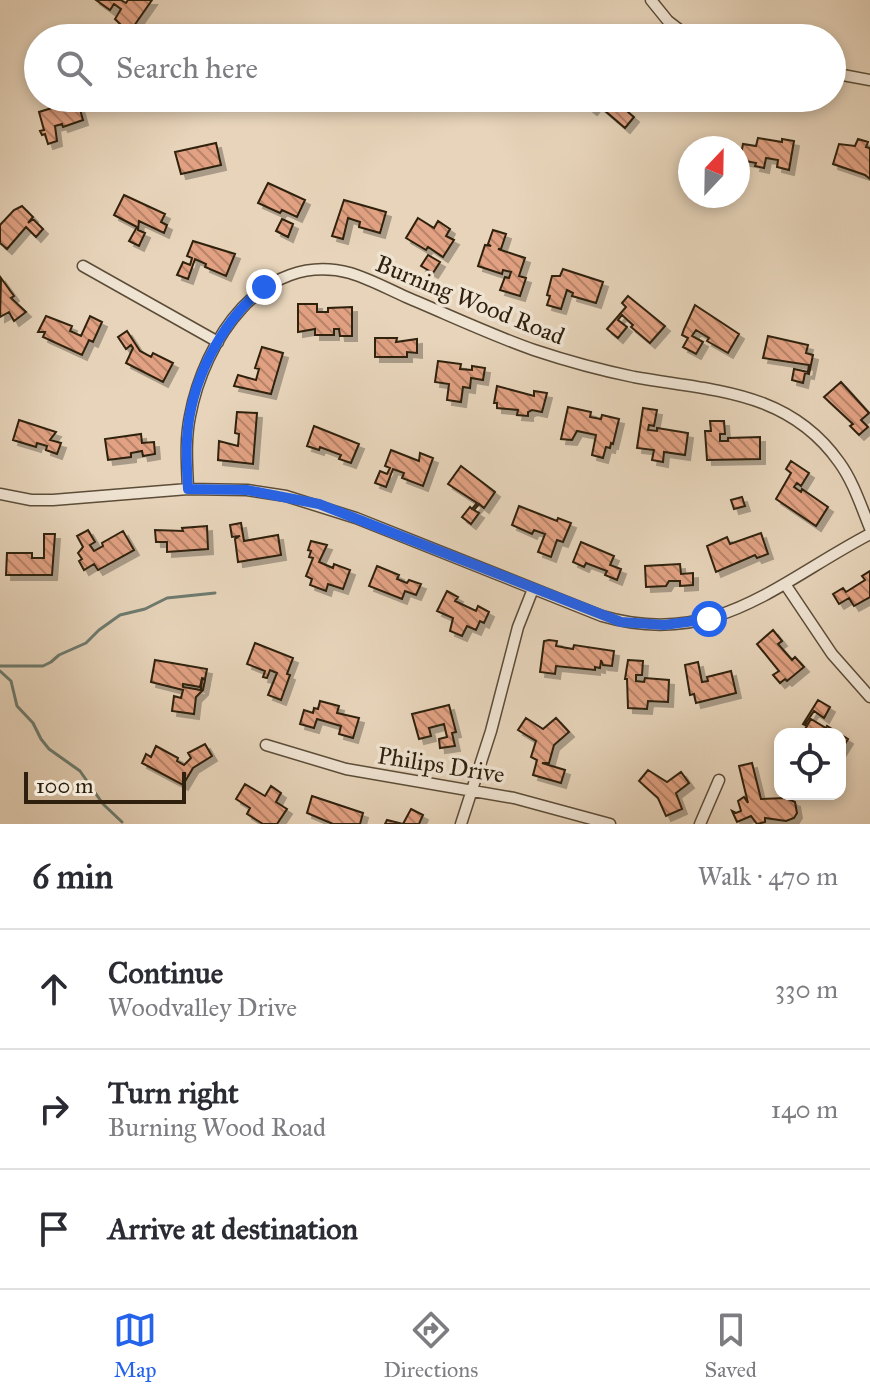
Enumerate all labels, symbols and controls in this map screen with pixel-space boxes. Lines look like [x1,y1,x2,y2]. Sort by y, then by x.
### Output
search box [24,24,846,112]
icon: search [52,46,96,90]
text: Search here [116,50,258,86]
north arrow [678,136,750,208]
street label: Burning Wood Road [371,248,569,352]
route end [246,269,282,305]
route start [691,601,727,637]
map controls [774,728,846,800]
button: locate [774,728,846,800]
street label: Philips Drive [375,740,507,790]
scale bar [24,768,186,804]
text: 100 m [36,772,93,799]
text: 6 min [32,856,113,897]
text: Walk · 470 m [698,860,838,892]
text: Continue [108,955,223,991]
icon: ahead [32,967,76,1011]
text: 330 m [775,973,838,1005]
text: Woodvalley Drive [108,991,297,1023]
text: Turn right [108,1075,239,1111]
icon: right [32,1087,76,1131]
text: 140 m [771,1093,838,1125]
text: Burning Wood Road [108,1111,326,1143]
icon: arrive [32,1207,76,1251]
text: Arrive at destination [108,1211,358,1247]
tab: Map [113,1308,157,1383]
tab: Directions [383,1308,478,1383]
tab: Saved [705,1308,757,1383]

